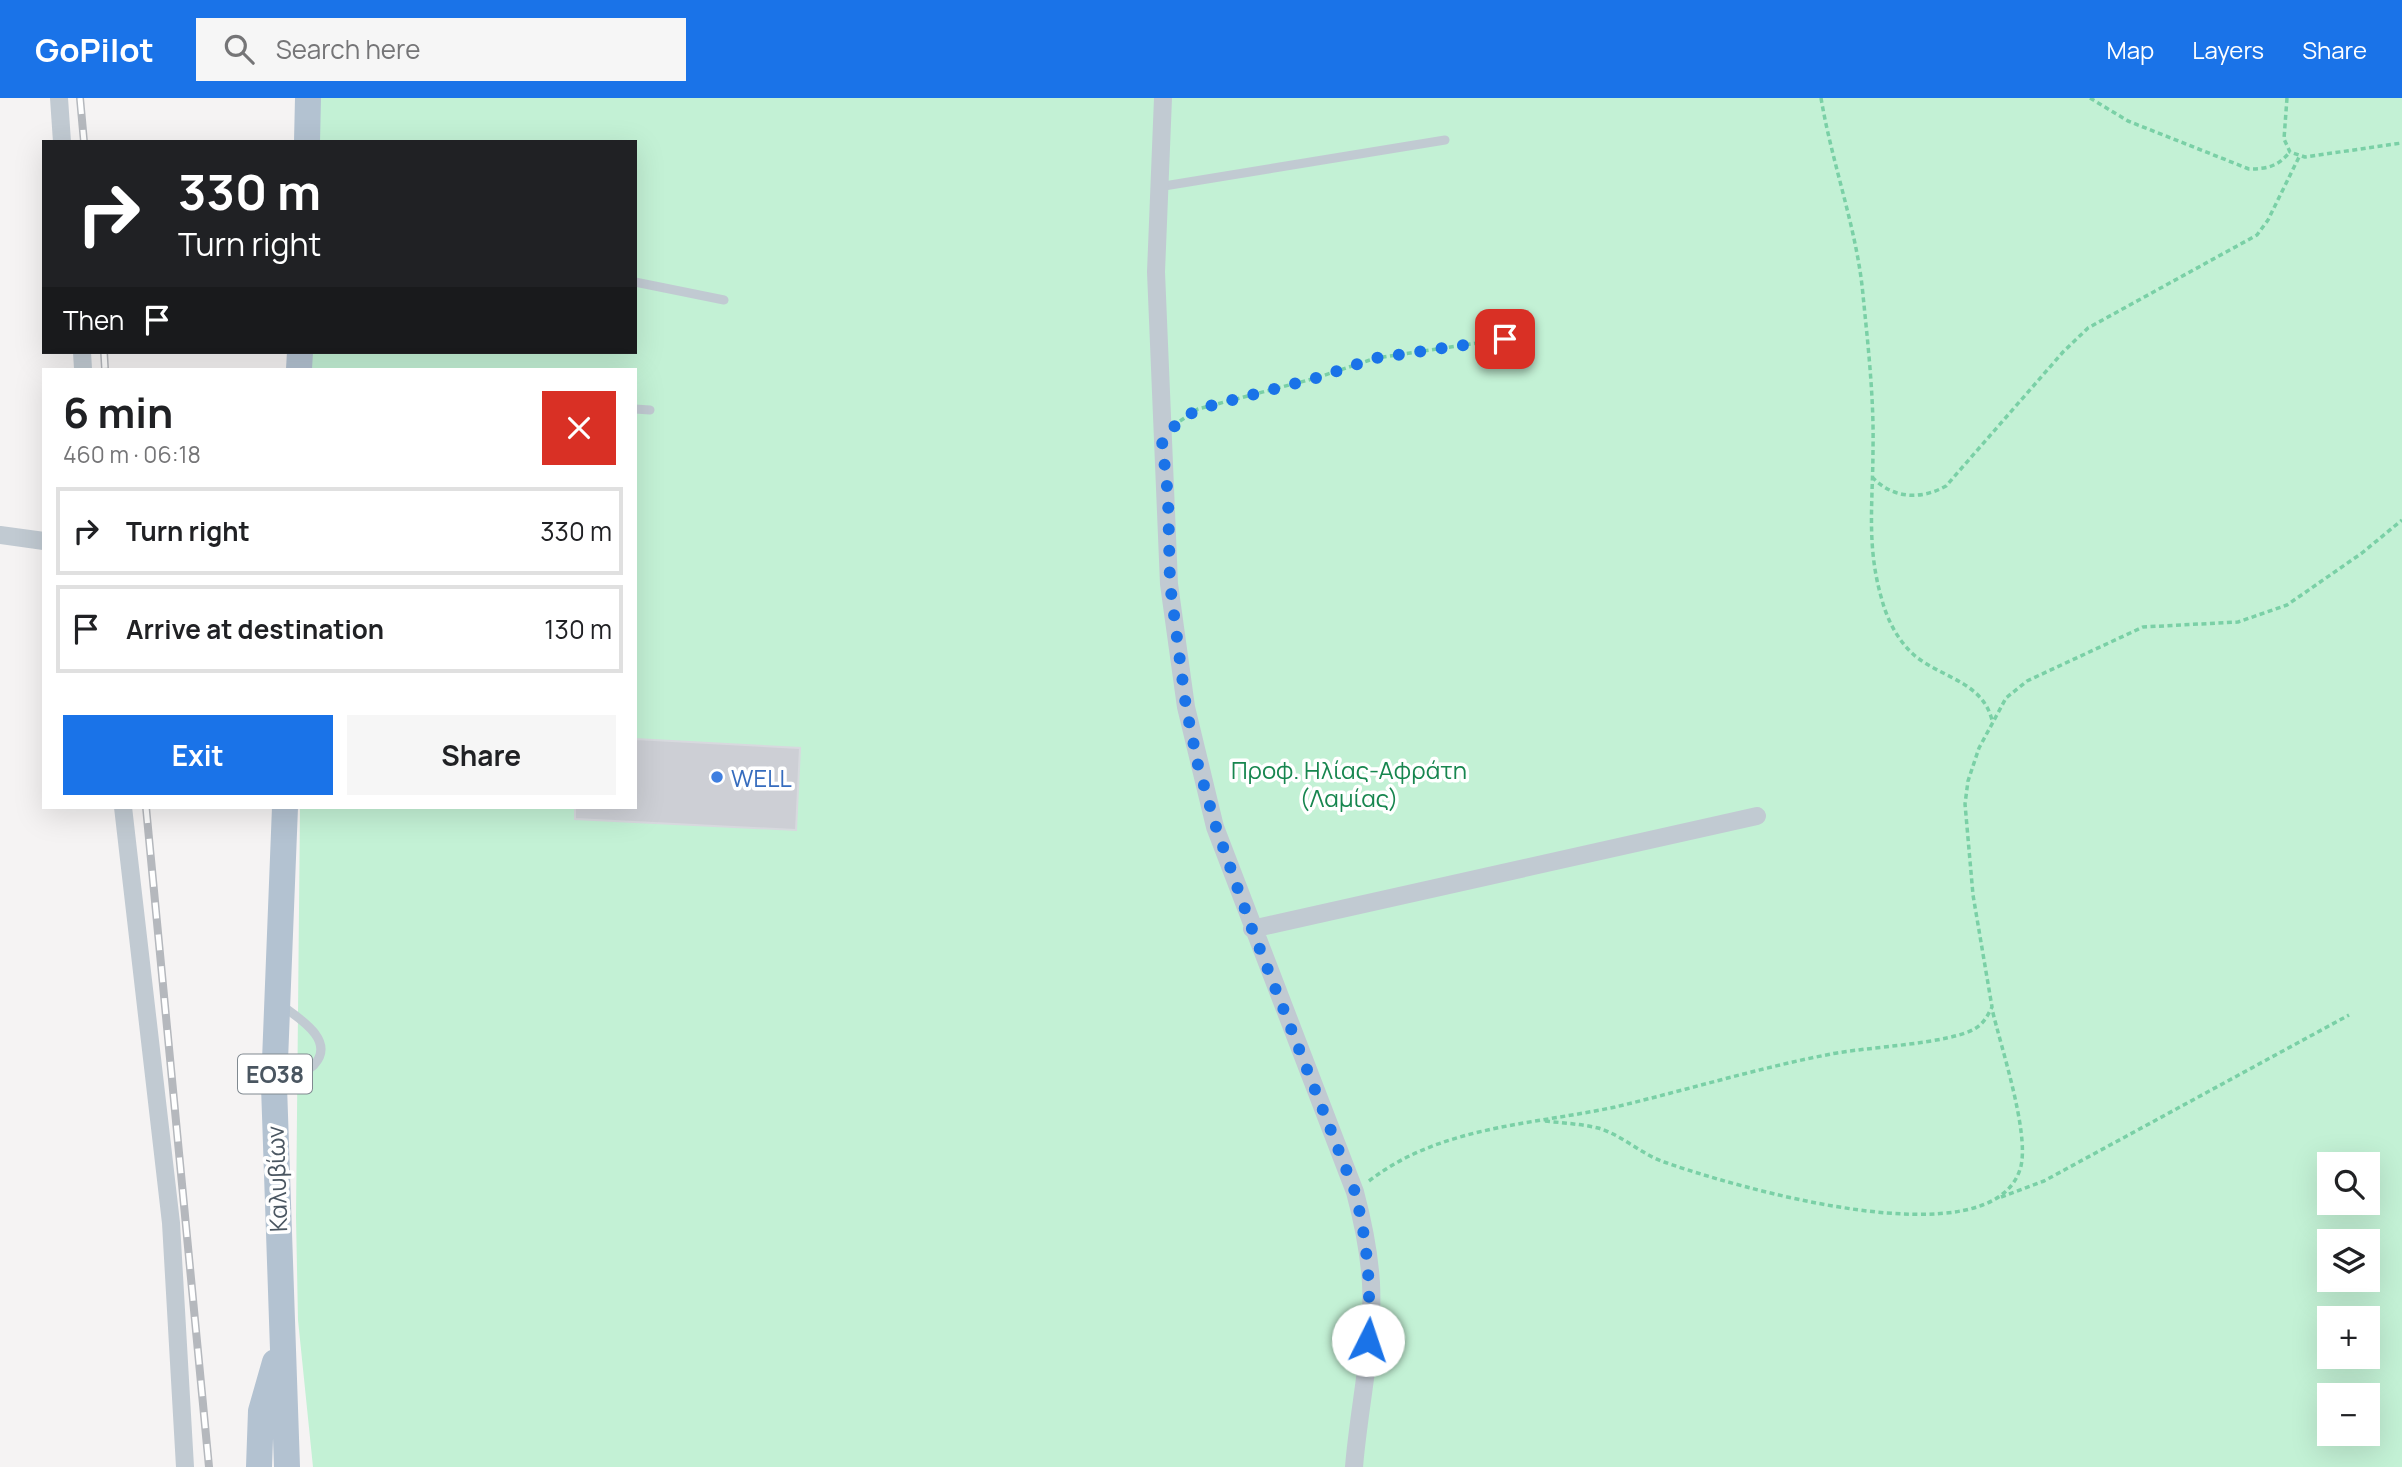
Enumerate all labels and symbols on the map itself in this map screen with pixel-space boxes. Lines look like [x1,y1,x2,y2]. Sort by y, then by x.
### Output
pin [1475,309,1535,369]
park label: Προφ. Ηλίας-Αφράτη (Λαμίας) [1231,753,1467,814]
place label: WELL [731,761,792,794]
marker: WELL [709,769,725,785]
road number: ΕΟ38 [238,1054,312,1093]
street label: Καλυβίων [258,1125,294,1233]
position arrow [1331,1303,1405,1377]

